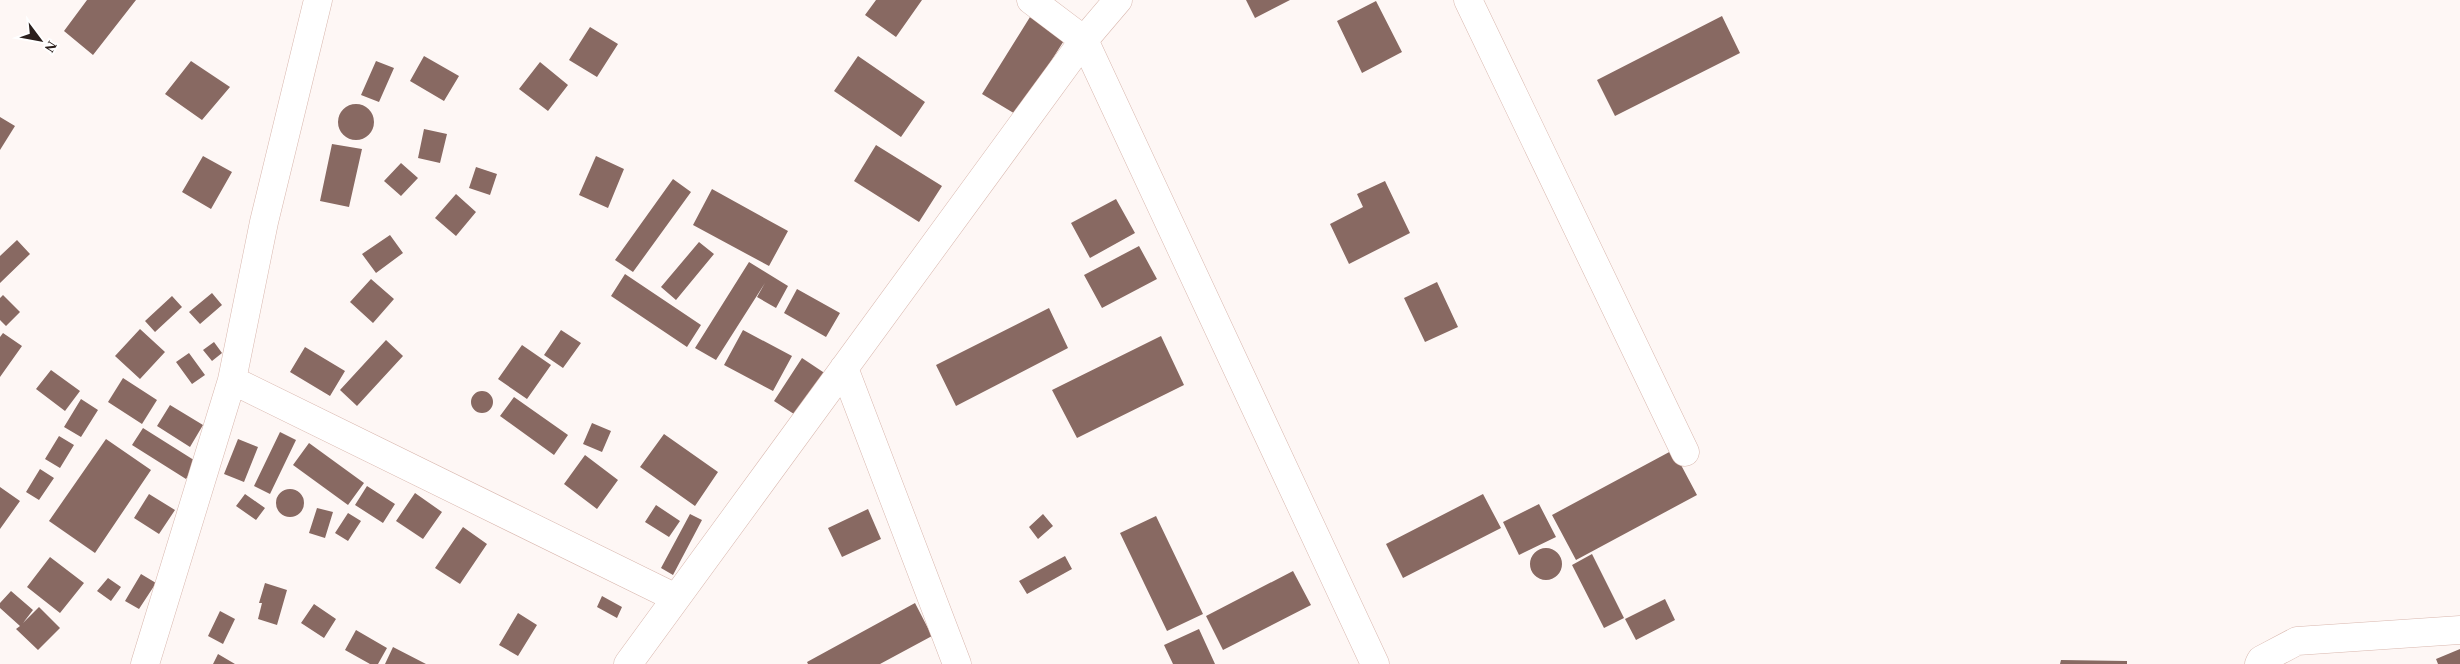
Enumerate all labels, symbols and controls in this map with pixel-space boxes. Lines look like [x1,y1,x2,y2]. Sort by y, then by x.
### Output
north arrow [15,15,65,65]
text: N [42,38,60,55]

